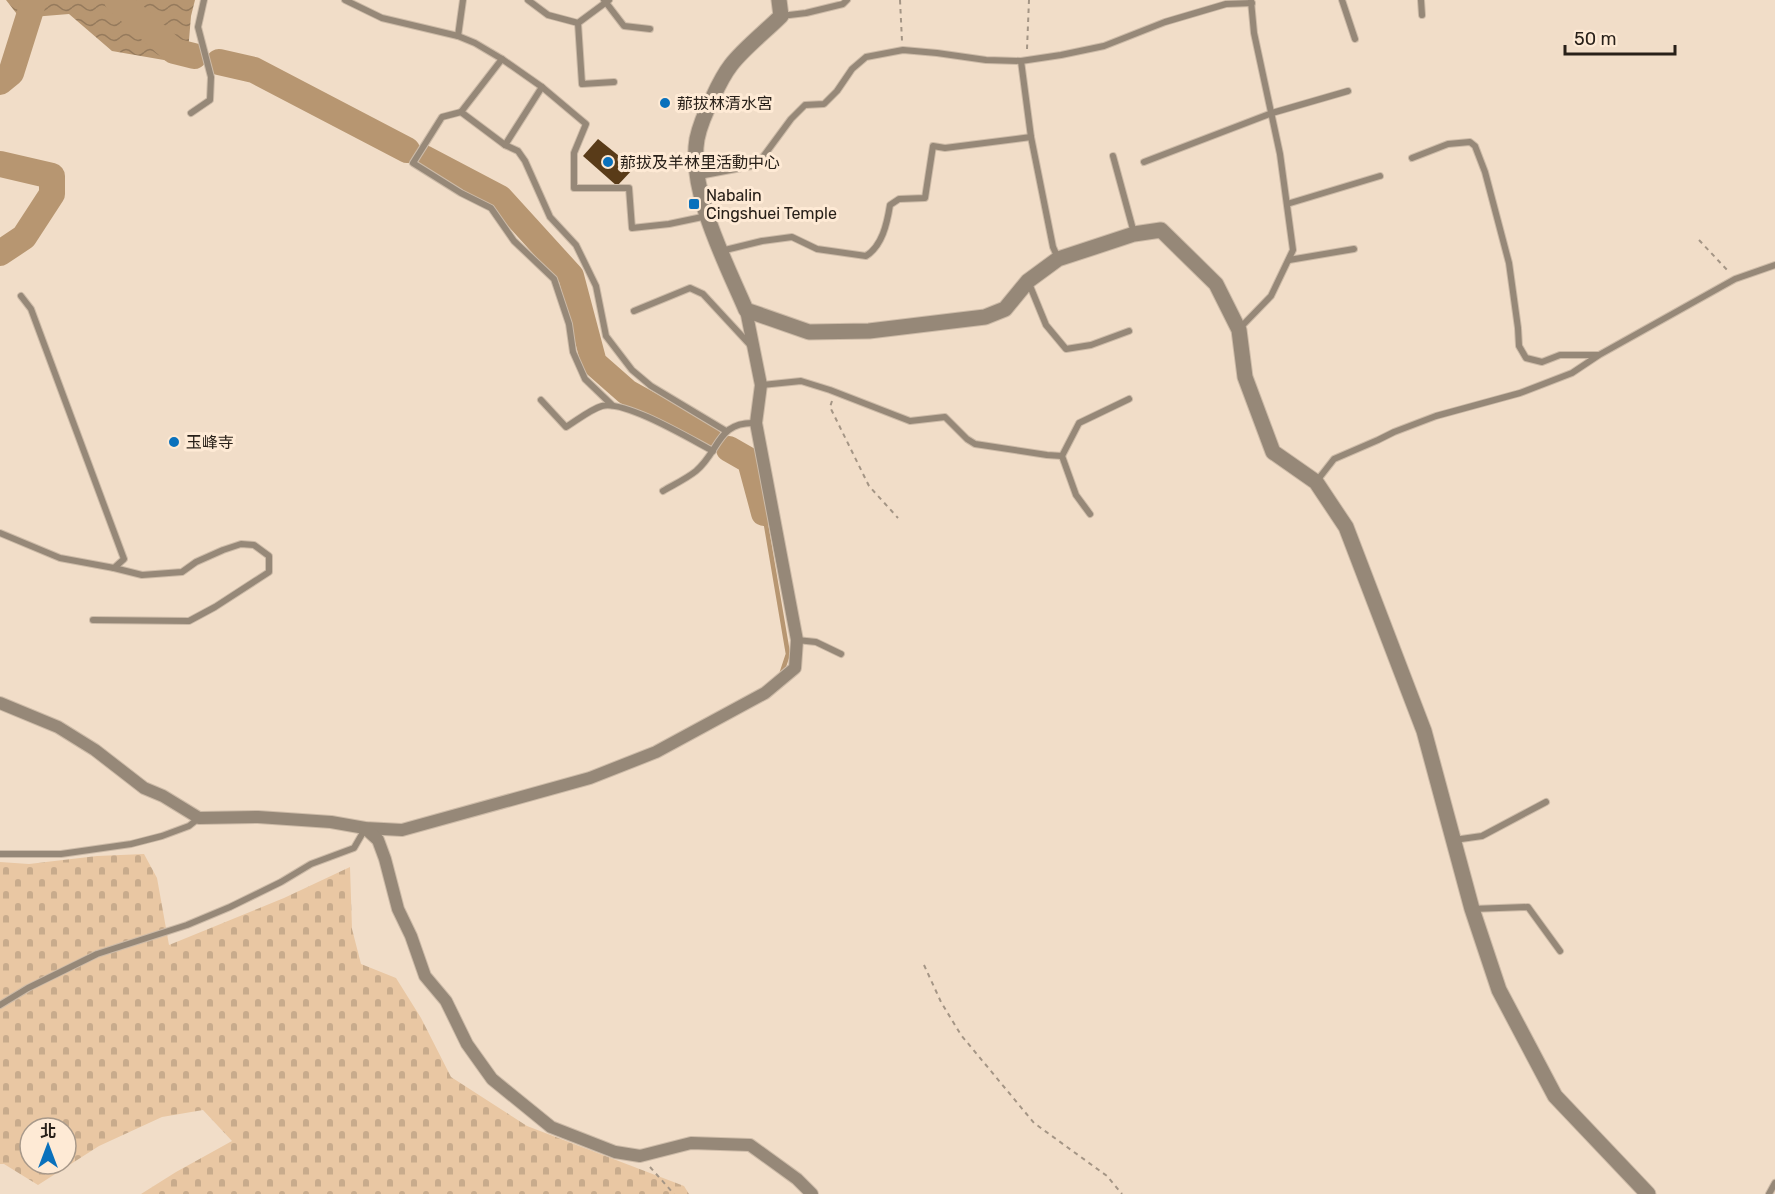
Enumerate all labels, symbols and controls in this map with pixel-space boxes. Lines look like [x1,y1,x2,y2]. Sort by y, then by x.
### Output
scale bar [1565,18,1674,56]
text: 50 m [1574,28,1617,50]
place label: 𦰡拔林清水宮 [677,94,773,113]
marker: 𦰡拔林清水宮 [658,96,672,110]
place label: 𦰡拔及羊林里活動中心 [620,153,780,172]
marker: 𦰡拔及羊林里活動中心 [601,155,615,169]
place label: Nabalin Cingshuei Temple [706,186,837,223]
marker: Nabalin Cingshuei Temple [687,197,701,211]
place label: 玉峰寺 [186,433,234,452]
marker: 玉峰寺 [167,435,181,449]
north arrow [18,1116,78,1176]
text: 北 [40,1122,56,1141]

